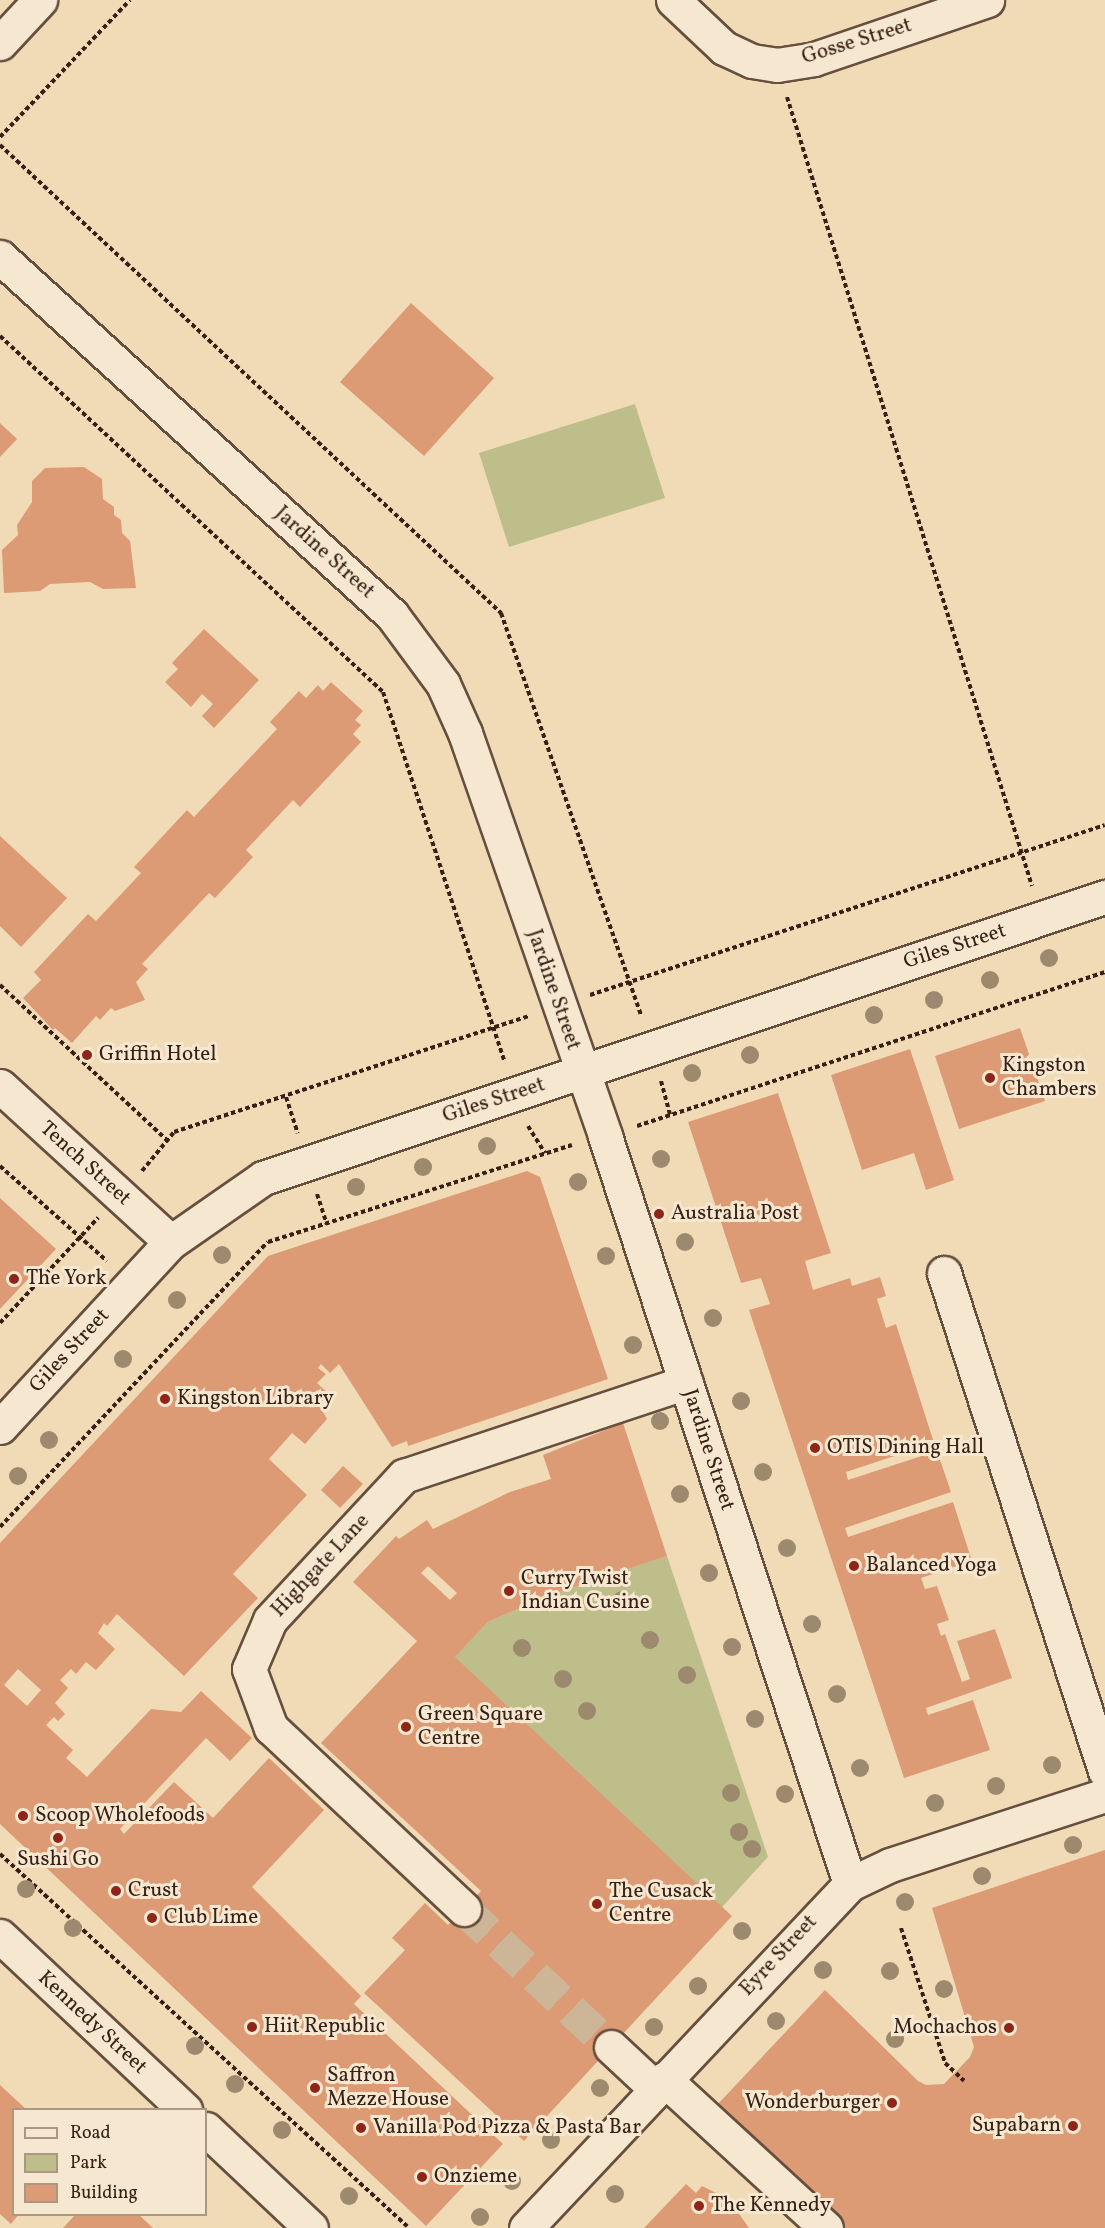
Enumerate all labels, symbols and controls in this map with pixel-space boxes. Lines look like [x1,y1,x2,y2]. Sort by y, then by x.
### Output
street label: Gosse Street [799,13,915,71]
street label: Jardine Street [269,501,379,605]
street label: Giles Street [901,919,1009,975]
street label: Jardine Street [521,926,585,1054]
place label: Griffin Hotel [99,1042,217,1068]
marker: Griffin Hotel [80,1048,94,1062]
place label: Kingston Chambers [1002,1053,1096,1103]
marker: Kingston Chambers [983,1071,997,1085]
street label: Giles Street [440,1073,548,1129]
street label: Tench Street [34,1117,136,1211]
place label: Australia Post [671,1201,799,1227]
marker: Australia Post [652,1207,666,1221]
place label: The York [26,1266,107,1292]
marker: The York [7,1272,21,1286]
street label: Giles Street [25,1304,115,1398]
place label: Kingston Library [177,1386,334,1412]
street label: Jardine Street [677,1386,739,1514]
marker: Kingston Library [158,1392,172,1406]
place label: OTIS Dining Hall [827,1435,984,1461]
marker: OTIS Dining Hall [808,1441,822,1455]
street label: Highgate Lane [267,1509,375,1623]
place label: Balanced Yoga [866,1553,998,1579]
marker: Balanced Yoga [847,1559,861,1573]
place label: Curry Twist Indian Cusine [521,1566,650,1616]
marker: Curry Twist Indian Cusine [502,1584,516,1598]
place label: Green Square Centre [418,1702,543,1752]
marker: Green Square Centre [399,1720,413,1734]
place label: Scoop Wholefoods [35,1803,205,1829]
marker: Scoop Wholefoods [16,1809,30,1823]
marker: Sushi Go [51,1831,65,1845]
place label: Sushi Go [17,1847,99,1873]
place label: Crust [128,1878,179,1904]
place label: The Cusack Centre [609,1879,713,1929]
marker: Crust [109,1884,123,1898]
marker: The Cusack Centre [590,1897,604,1911]
place label: Club Lime [164,1905,258,1931]
street label: Eyre Street [735,1910,823,2002]
marker: Club Lime [145,1911,159,1925]
street label: Kennedy Street [32,1966,152,2080]
place label: Hiit Republic [264,2014,385,2040]
place label: Mochachos [893,2015,997,2041]
marker: Hiit Republic [245,2020,259,2034]
marker: Mochachos [1002,2021,1016,2035]
place label: Saffron Mezze House [327,2063,449,2113]
marker: Saffron Mezze House [308,2081,322,2095]
place label: Wonderburger [745,2090,880,2116]
marker: Wonderburger [885,2096,899,2110]
legend [12,2108,207,2216]
place label: Supabarn [972,2113,1061,2139]
place label: Vanilla Pod Pizza & Pasta Bar [373,2115,641,2141]
marker: Supabarn [1066,2119,1080,2133]
text: Road [70,2121,111,2146]
marker: Vanilla Pod Pizza & Pasta Bar [354,2121,368,2135]
text: Park [70,2151,107,2176]
place label: Onzieme [434,2164,517,2190]
marker: Onzieme [415,2170,429,2184]
text: Building [70,2181,138,2206]
place label: The Kennedy [711,2193,831,2219]
marker: The Kennedy [692,2199,706,2213]

